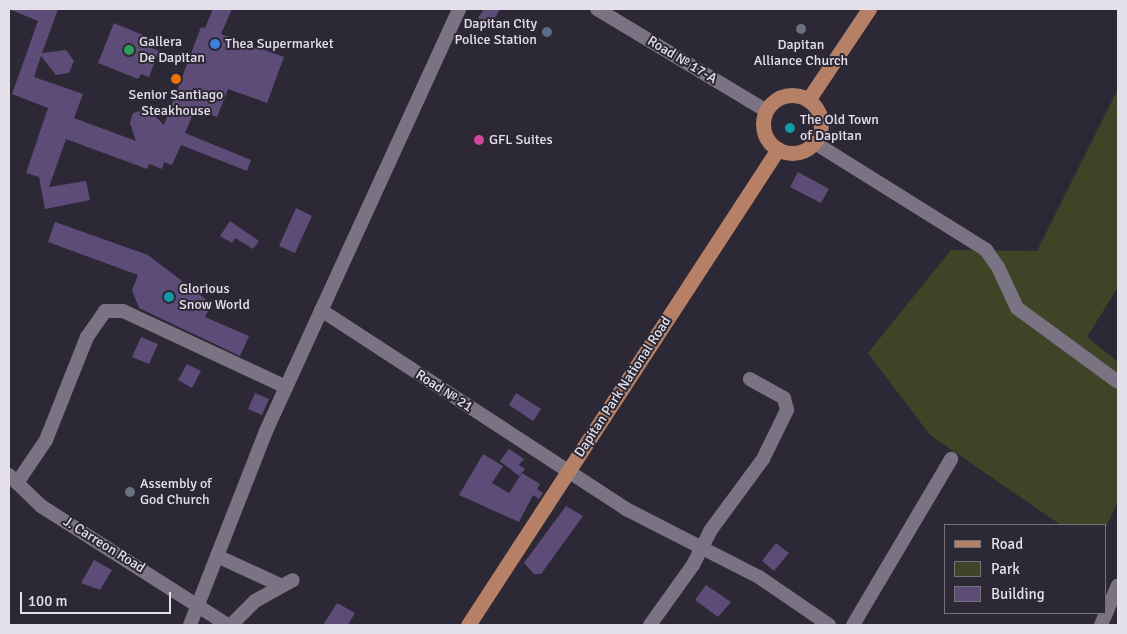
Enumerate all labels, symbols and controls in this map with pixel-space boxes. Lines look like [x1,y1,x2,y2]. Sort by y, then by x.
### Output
place label: Dapitan City Police Station [454,16,537,48]
marker: Dapitan Alliance Church [795,23,807,35]
marker: Dapitan City Police Station [541,26,553,38]
street label: Road № 17-A [644,33,720,87]
place label: Gallera De Dapitan [139,34,205,66]
place label: Thea Supermarket [225,36,334,52]
place label: Dapitan Alliance Church [754,37,848,70]
marker: Thea Supermarket [209,38,221,50]
marker: Gallera De Dapitan [123,44,135,56]
marker: Senior Santiago Steakhouse [170,73,182,85]
place label: Senior Santiago Steakhouse [129,87,223,120]
place label: The Old Town of Dapitan [800,112,879,144]
marker: The Old Town of Dapitan [784,122,796,134]
place label: GFL Suites [489,132,553,148]
marker: GFL Suites [473,134,485,146]
place label: Glorious Snow World [179,281,250,314]
marker: Glorious Snow World [163,291,175,303]
street label: Dapitan Park National Road [571,314,675,460]
street label: Road № 21 [412,366,476,416]
place label: Assembly of God Church [140,476,212,508]
marker: Assembly of God Church [124,486,136,498]
street label: J. Carreon Road [60,513,148,577]
legend [944,524,1107,614]
text: Road [991,535,1023,553]
text: Park [991,560,1020,578]
scale bar [22,582,174,614]
text: Building [991,585,1045,603]
text: 100 m [28,592,68,610]

